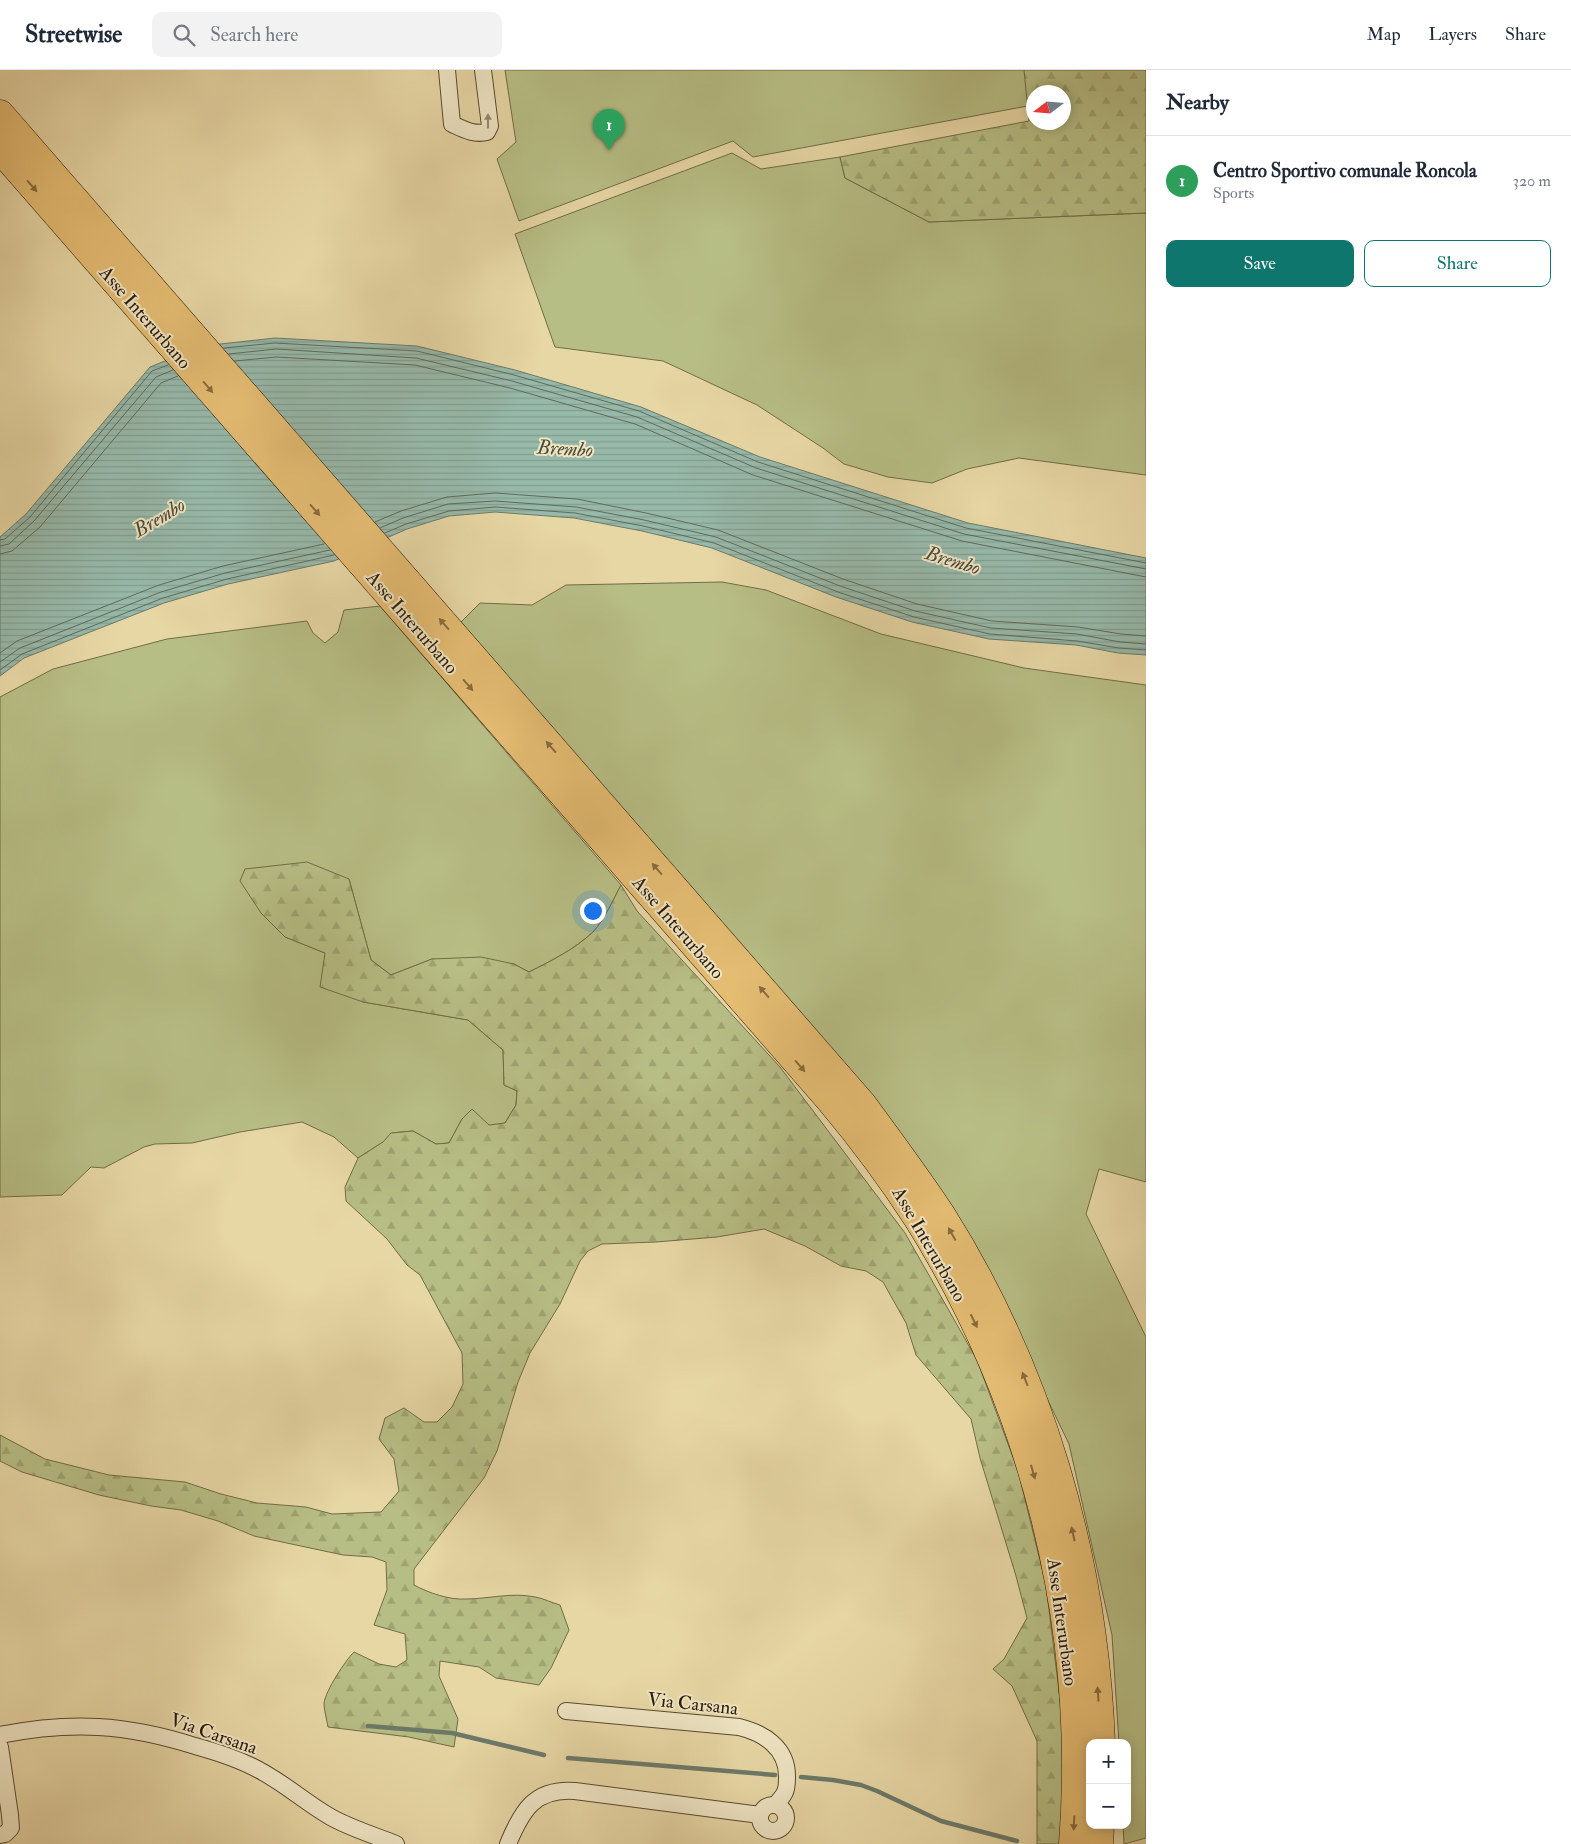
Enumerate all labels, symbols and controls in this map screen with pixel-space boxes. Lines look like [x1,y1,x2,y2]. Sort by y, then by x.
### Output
search box [152,12,502,57]
text: Streetwise [25,19,122,50]
icon: search [170,21,198,49]
text: Search here [210,23,298,47]
text: Map [1367,23,1401,46]
text: Layers [1429,23,1477,46]
text: Share [1505,23,1546,46]
north arrow [1026,85,1071,130]
text: Nearby [1166,89,1229,116]
pin: 1 [593,109,625,150]
one-way arrow [484,113,492,129]
text: Centro Sportivo comunale Roncola [1213,159,1477,183]
text: 1 [1179,171,1185,191]
text: 320 m [1513,171,1551,191]
one-way arrow [26,180,37,192]
text: Sports [1213,183,1254,203]
button: Save [1166,240,1354,287]
button: Share [1364,240,1551,287]
street label: Asse Interurbano [93,261,196,374]
one-way arrow [202,381,214,393]
water label: Brembo [535,434,594,462]
water label: Brembo [128,492,190,543]
one-way arrow [309,504,320,516]
water label: Brembo [921,540,983,581]
street label: Asse Interurbano [360,566,463,679]
one-way arrow [439,618,450,630]
one-way arrow [462,679,473,692]
one-way arrow [545,740,556,753]
one-way arrow [652,863,663,876]
street label: Asse Interurbano [626,871,729,984]
your location [580,898,606,924]
one-way arrow [759,986,770,998]
one-way arrow [794,1059,806,1071]
street label: Asse Interurbano [886,1182,972,1306]
one-way arrow [947,1227,956,1240]
one-way arrow [970,1314,978,1328]
one-way arrow [1021,1371,1029,1386]
one-way arrow [1029,1464,1037,1479]
one-way arrow [1069,1526,1077,1541]
street label: Asse Interurbano [1041,1556,1083,1687]
one-way arrow [1094,1686,1102,1702]
street label: Via Carsana [646,1687,740,1721]
street label: Via Carsana [167,1708,261,1760]
map controls [1086,1739,1131,1829]
button: + [1086,1739,1131,1784]
button: − [1086,1784,1131,1829]
one-way arrow [1070,1815,1078,1831]

